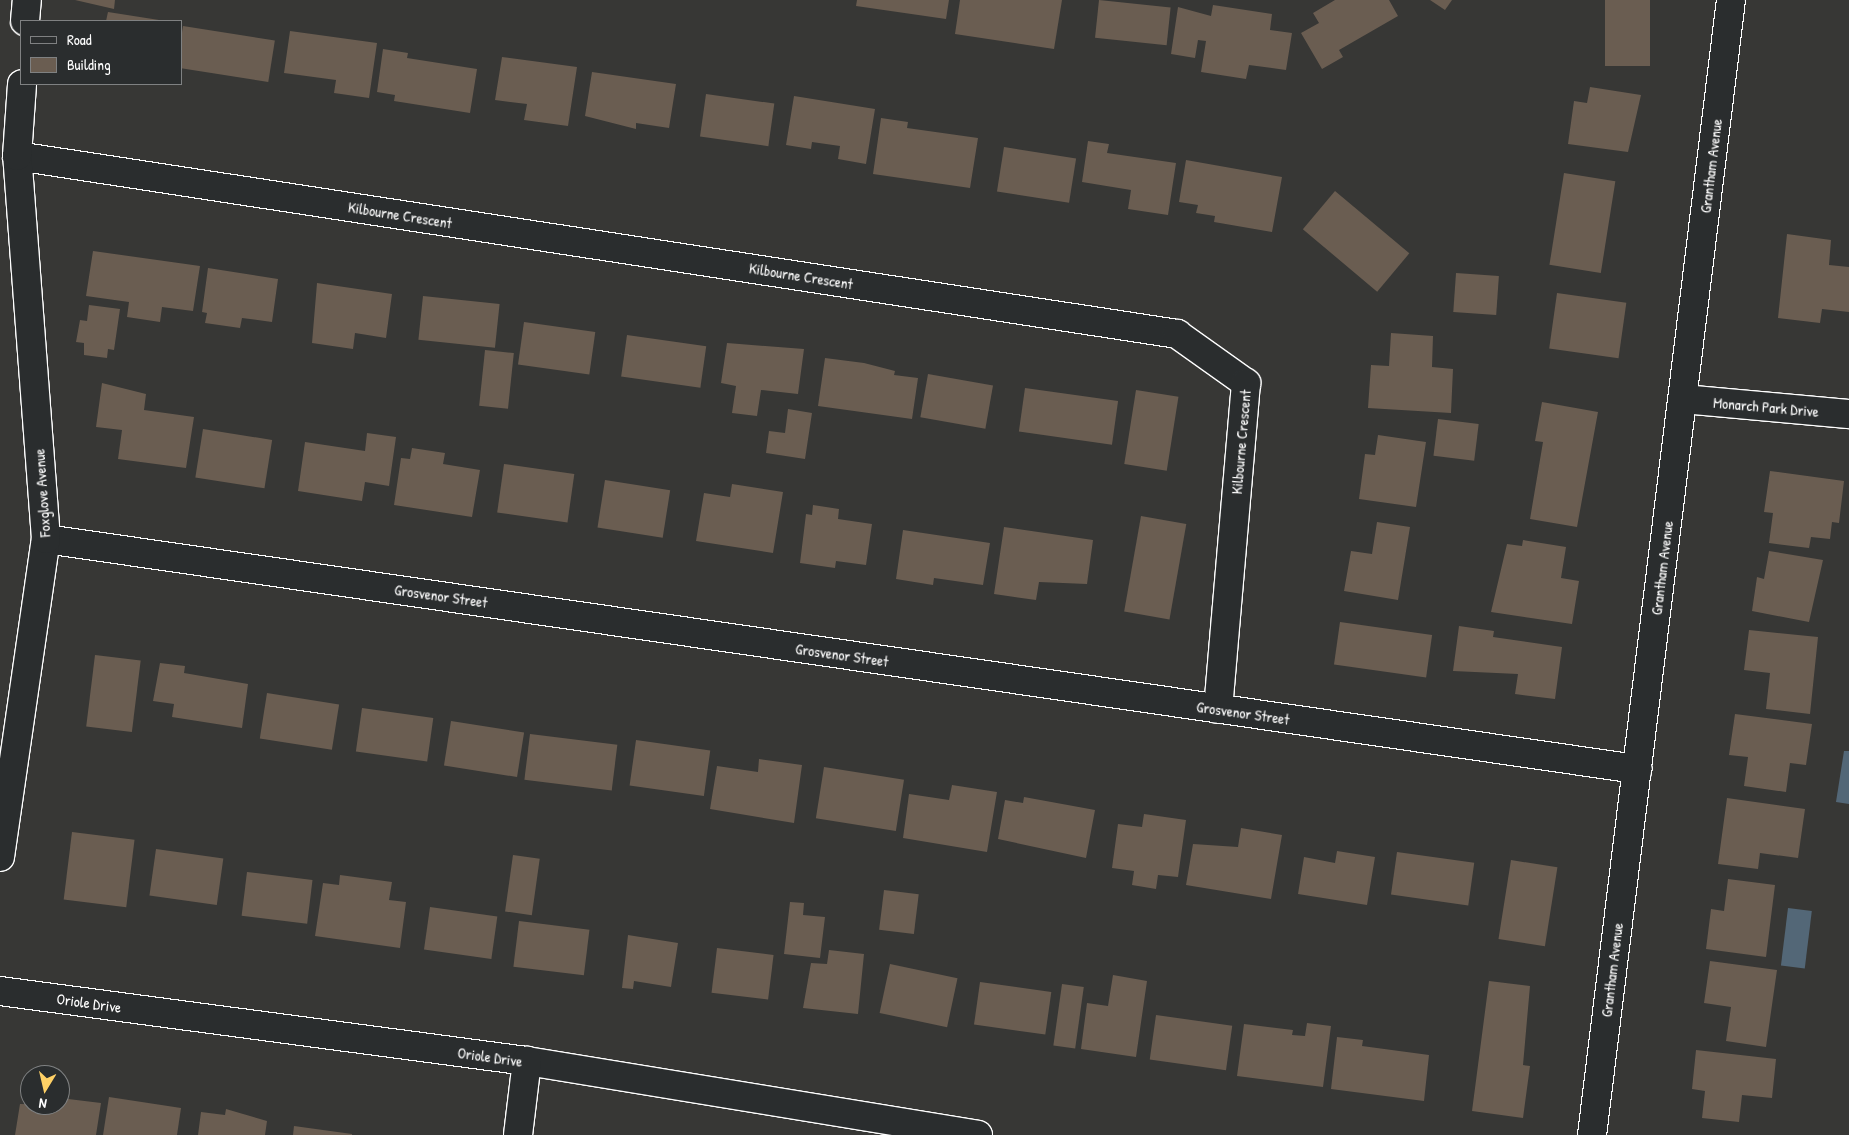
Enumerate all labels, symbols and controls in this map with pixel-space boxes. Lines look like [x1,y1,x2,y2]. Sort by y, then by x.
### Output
legend [20,20,182,85]
text: Road [67,29,92,50]
text: Building [67,54,111,75]
street label: Grantham Avenue [1696,118,1726,214]
street label: Kilbourne Crescent [347,198,453,232]
street label: Kilbourne Crescent [748,259,854,293]
street label: Kilbourne Crescent [1227,389,1255,495]
street label: Monarch Park Drive [1713,393,1819,421]
street label: Foxglove Avenue [30,448,54,538]
street label: Grantham Avenue [1647,520,1677,616]
street label: Grosvenor Street [393,581,489,611]
street label: Grosvenor Street [794,640,890,670]
street label: Grosvenor Street [1195,698,1291,728]
street label: Grantham Avenue [1597,922,1627,1018]
street label: Oriole Drive [55,990,123,1016]
street label: Oriole Drive [456,1044,524,1070]
north arrow [20,1065,70,1115]
text: N [38,1094,48,1114]

